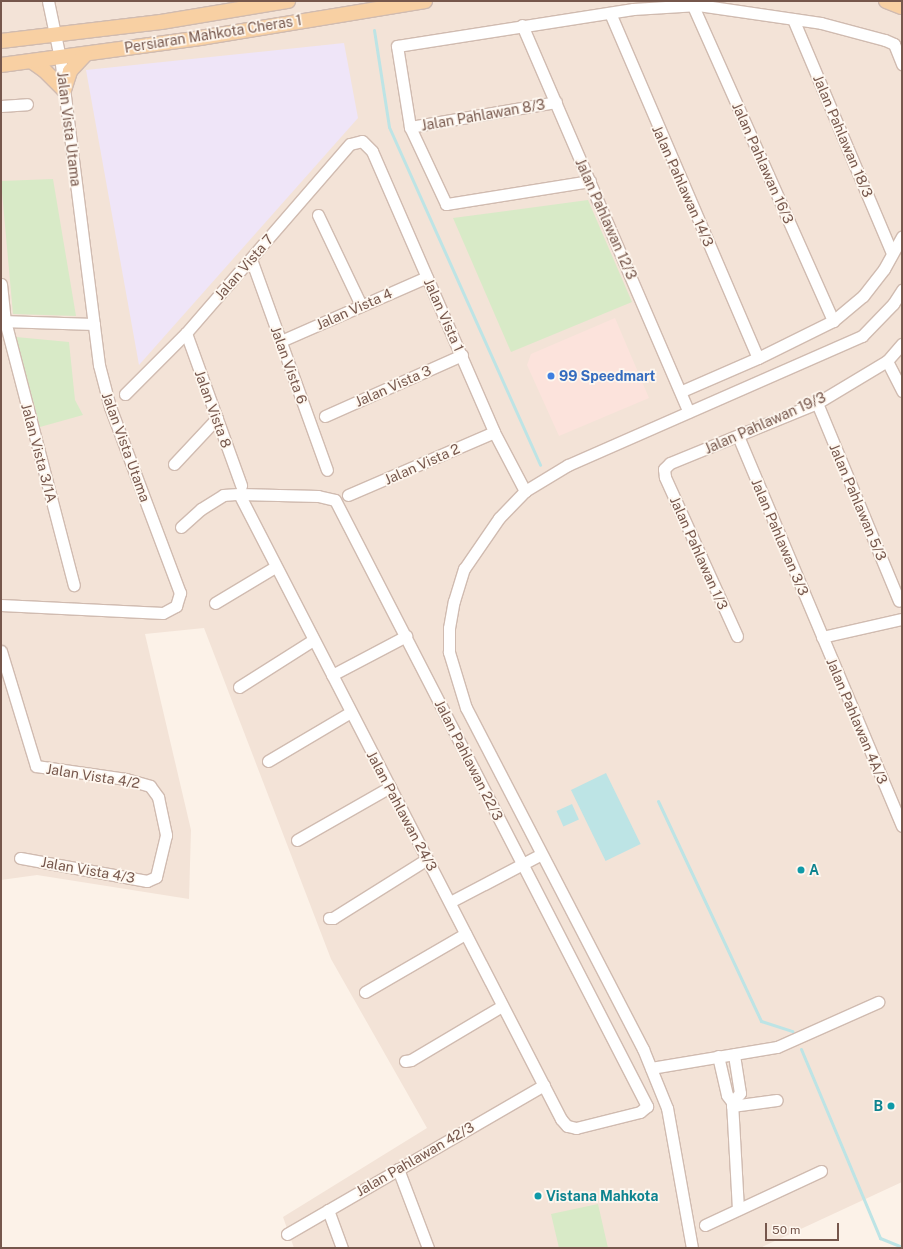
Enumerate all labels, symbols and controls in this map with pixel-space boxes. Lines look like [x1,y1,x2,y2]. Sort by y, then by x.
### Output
street label: Persiaran Mahkota Cheras 1 [123,12,303,56]
street label: Jalan Vista Utama [54,70,84,188]
street label: Jalan Pahlawan 18/3 [810,72,876,200]
street label: Jalan Pahlawan 8/3 [420,96,546,134]
street label: Jalan Pahlawan 16/3 [729,100,797,226]
street label: Jalan Pahlawan 14/3 [649,123,717,249]
street label: Jalan Pahlawan 12/3 [572,156,640,282]
street label: Jalan Vista 7 [211,231,277,303]
street label: Jalan Vista 1 [420,276,468,354]
street label: Jalan Vista 4 [313,285,395,333]
street label: Jalan Vista 6 [267,324,311,406]
street label: Jalan Vista 3 [352,362,434,410]
street label: Jalan Vista 8 [191,368,235,450]
place label: 99 Speedmart [559,368,655,384]
marker: 99 Speedmart [546,371,556,381]
street label: Jalan Pahlawan 19/3 [702,389,828,457]
street label: Jalan Vista Utama [98,390,154,504]
street label: Jalan Vista 3/1A [18,401,60,505]
street label: Jalan Vista 2 [381,440,463,488]
street label: Jalan Pahlawan 5/3 [826,441,890,563]
street label: Jalan Pahlawan 3/3 [748,476,812,598]
street label: Jalan Pahlawan 1/3 [666,494,732,612]
street label: Jalan Pahlawan 4A/3 [823,655,891,787]
street label: Jalan Pahlawan 22/3 [431,697,507,823]
street label: Jalan Pahlawan 24/3 [363,748,441,874]
street label: Jalan Vista 4/2 [45,760,141,792]
street label: Jalan Vista 4/3 [40,853,136,887]
place label: A [809,862,819,878]
marker: A [796,865,806,875]
place label: B [873,1098,883,1114]
marker: B [886,1101,896,1111]
street label: Jalan Pahlawan 42/3 [353,1118,477,1200]
place label: Vistana Mahkota [546,1188,658,1204]
marker: Vistana Mahkota [533,1191,543,1201]
scale bar [767,1215,841,1241]
text: 50 m [772,1223,800,1237]

